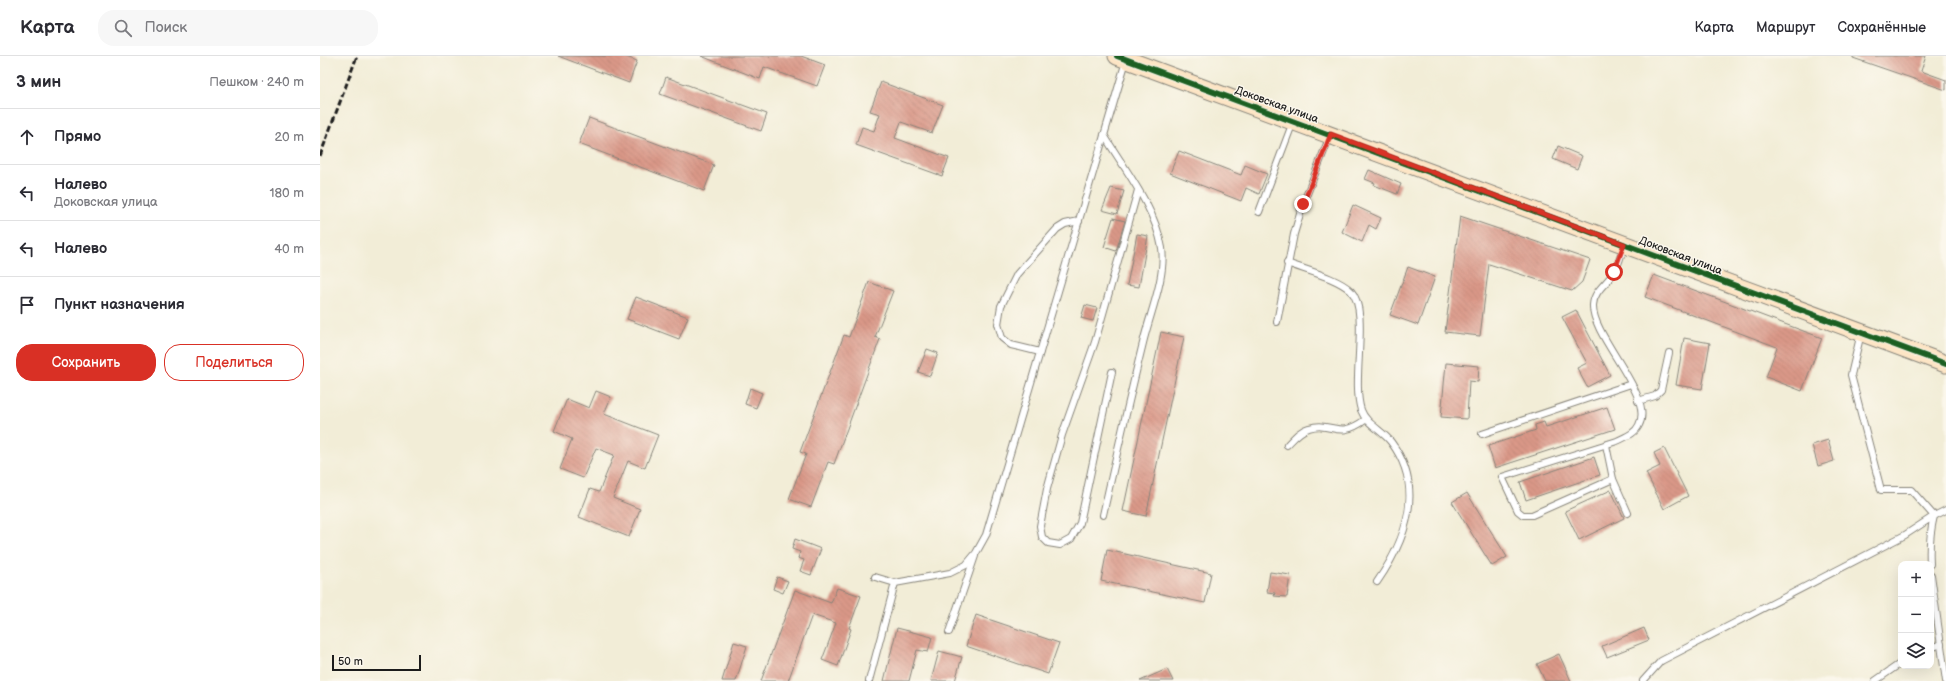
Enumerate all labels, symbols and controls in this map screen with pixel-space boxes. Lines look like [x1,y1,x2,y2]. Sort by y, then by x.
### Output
search box [98,10,378,46]
text: Карта [20,16,74,39]
icon: search [112,17,134,39]
text: Поиск [144,18,187,37]
text: Карта [1695,19,1734,36]
text: Маршрут [1756,19,1816,36]
text: Сохранённые [1838,19,1926,36]
text: 3 мин [16,72,61,92]
text: Пешком · 240 m [209,74,304,90]
street label: Доковская улица [1233,83,1321,126]
icon: ahead [16,126,38,148]
text: Прямо [54,127,101,146]
text: 20 m [274,129,304,145]
text: Налево [54,175,107,194]
icon: left [16,182,38,204]
text: 180 m [269,185,304,201]
text: Доковская улица [54,194,158,210]
route end [1294,195,1312,213]
street label: Доковская улица [1638,234,1725,277]
icon: left [16,238,38,260]
text: Налево [54,239,107,258]
text: 40 m [274,241,304,257]
route start [1605,263,1623,281]
icon: arrive [16,294,38,316]
text: Пункт назначения [54,295,185,314]
button: Сохранить [16,344,156,381]
button: Поделиться [164,344,304,381]
map controls [1898,561,1934,669]
button: + [1898,561,1934,597]
button: − [1898,597,1934,633]
button: layers [1898,633,1934,669]
scale bar [332,653,421,672]
text: 50 m [338,655,363,668]

